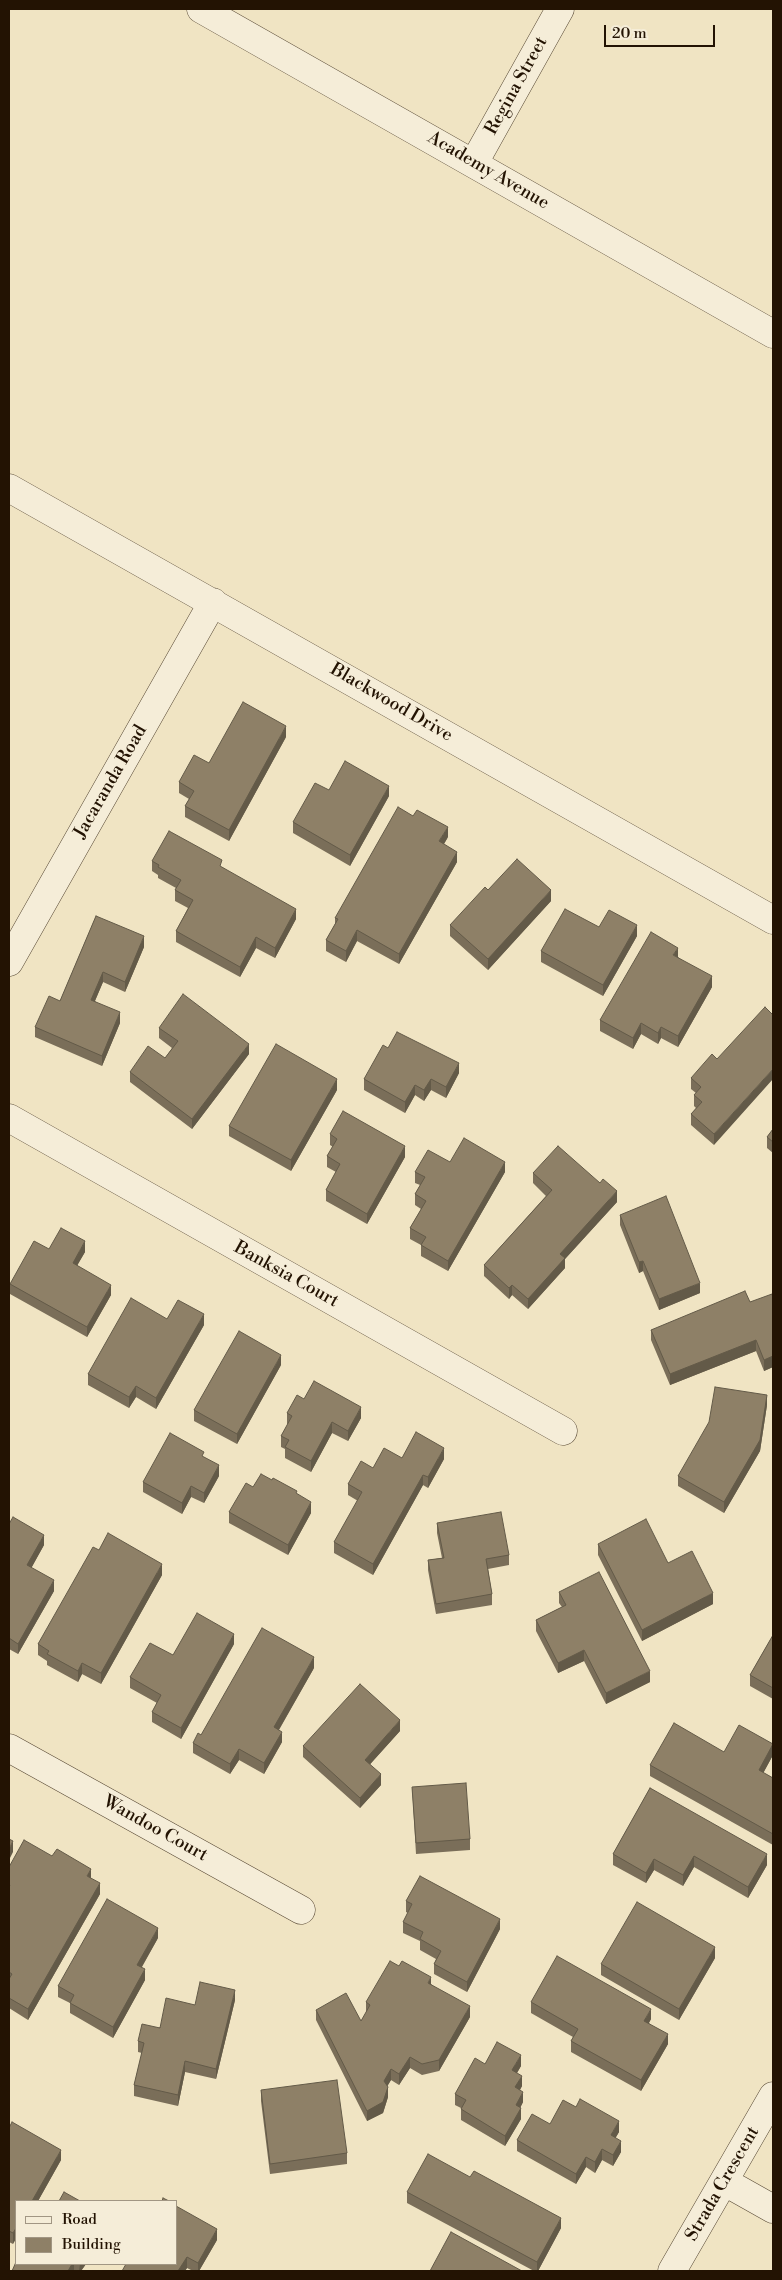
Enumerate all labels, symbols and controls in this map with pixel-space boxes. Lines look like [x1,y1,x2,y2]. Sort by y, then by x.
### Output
scale bar [607,15,718,47]
text: 20 m [612,24,647,43]
street label: Regina Street [481,33,553,139]
street label: Academy Avenue [423,127,553,215]
street label: Blackwood Drive [326,659,456,747]
street label: Jacaranda Road [70,721,152,843]
street label: Banksia Court [230,1237,342,1313]
street label: Wandoo Court [99,1791,211,1867]
street label: Strada Crescent [681,2123,765,2245]
legend [15,2200,178,2265]
text: Road [62,2210,97,2229]
text: Building [62,2235,121,2254]

